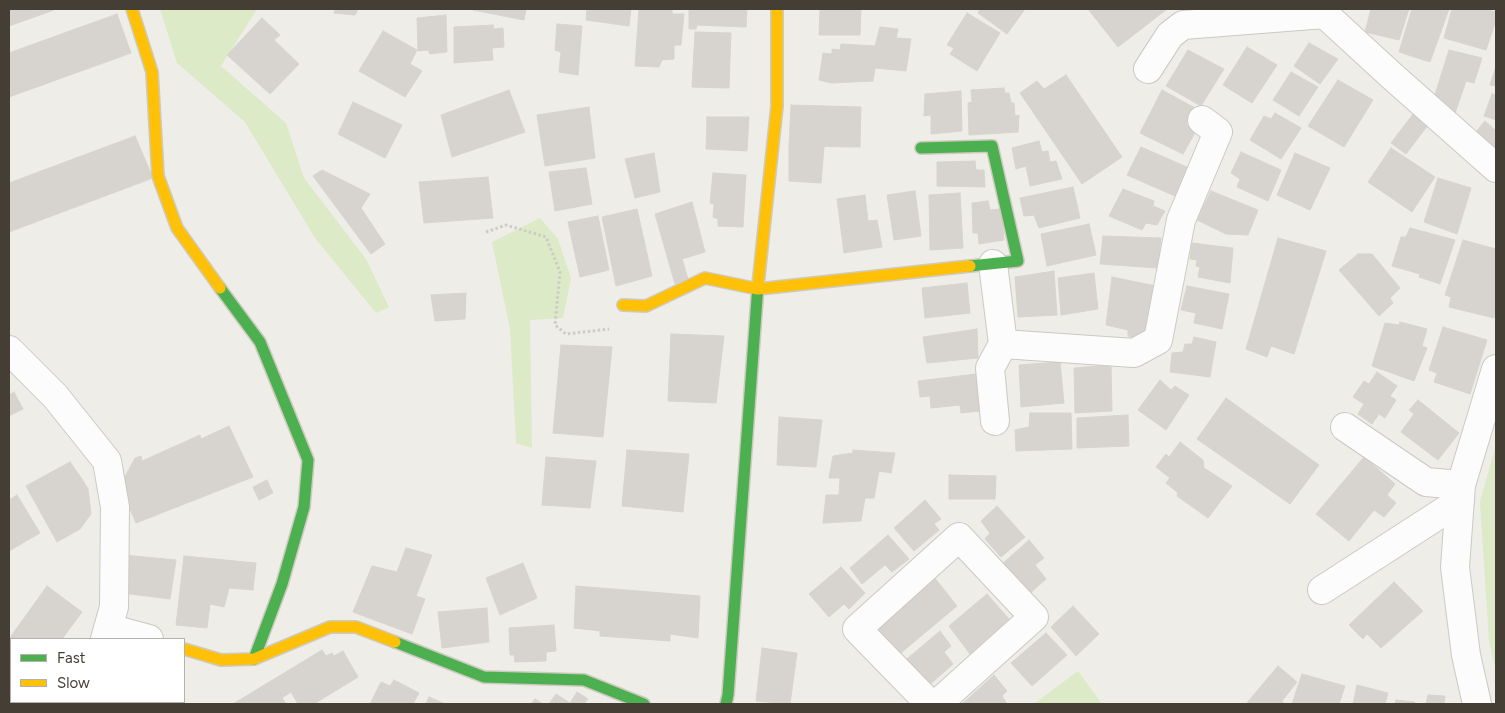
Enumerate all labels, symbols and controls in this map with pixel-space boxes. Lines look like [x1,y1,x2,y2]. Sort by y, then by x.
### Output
legend [10,638,185,703]
text: Fast [57,649,85,667]
text: Slow [57,674,90,692]

